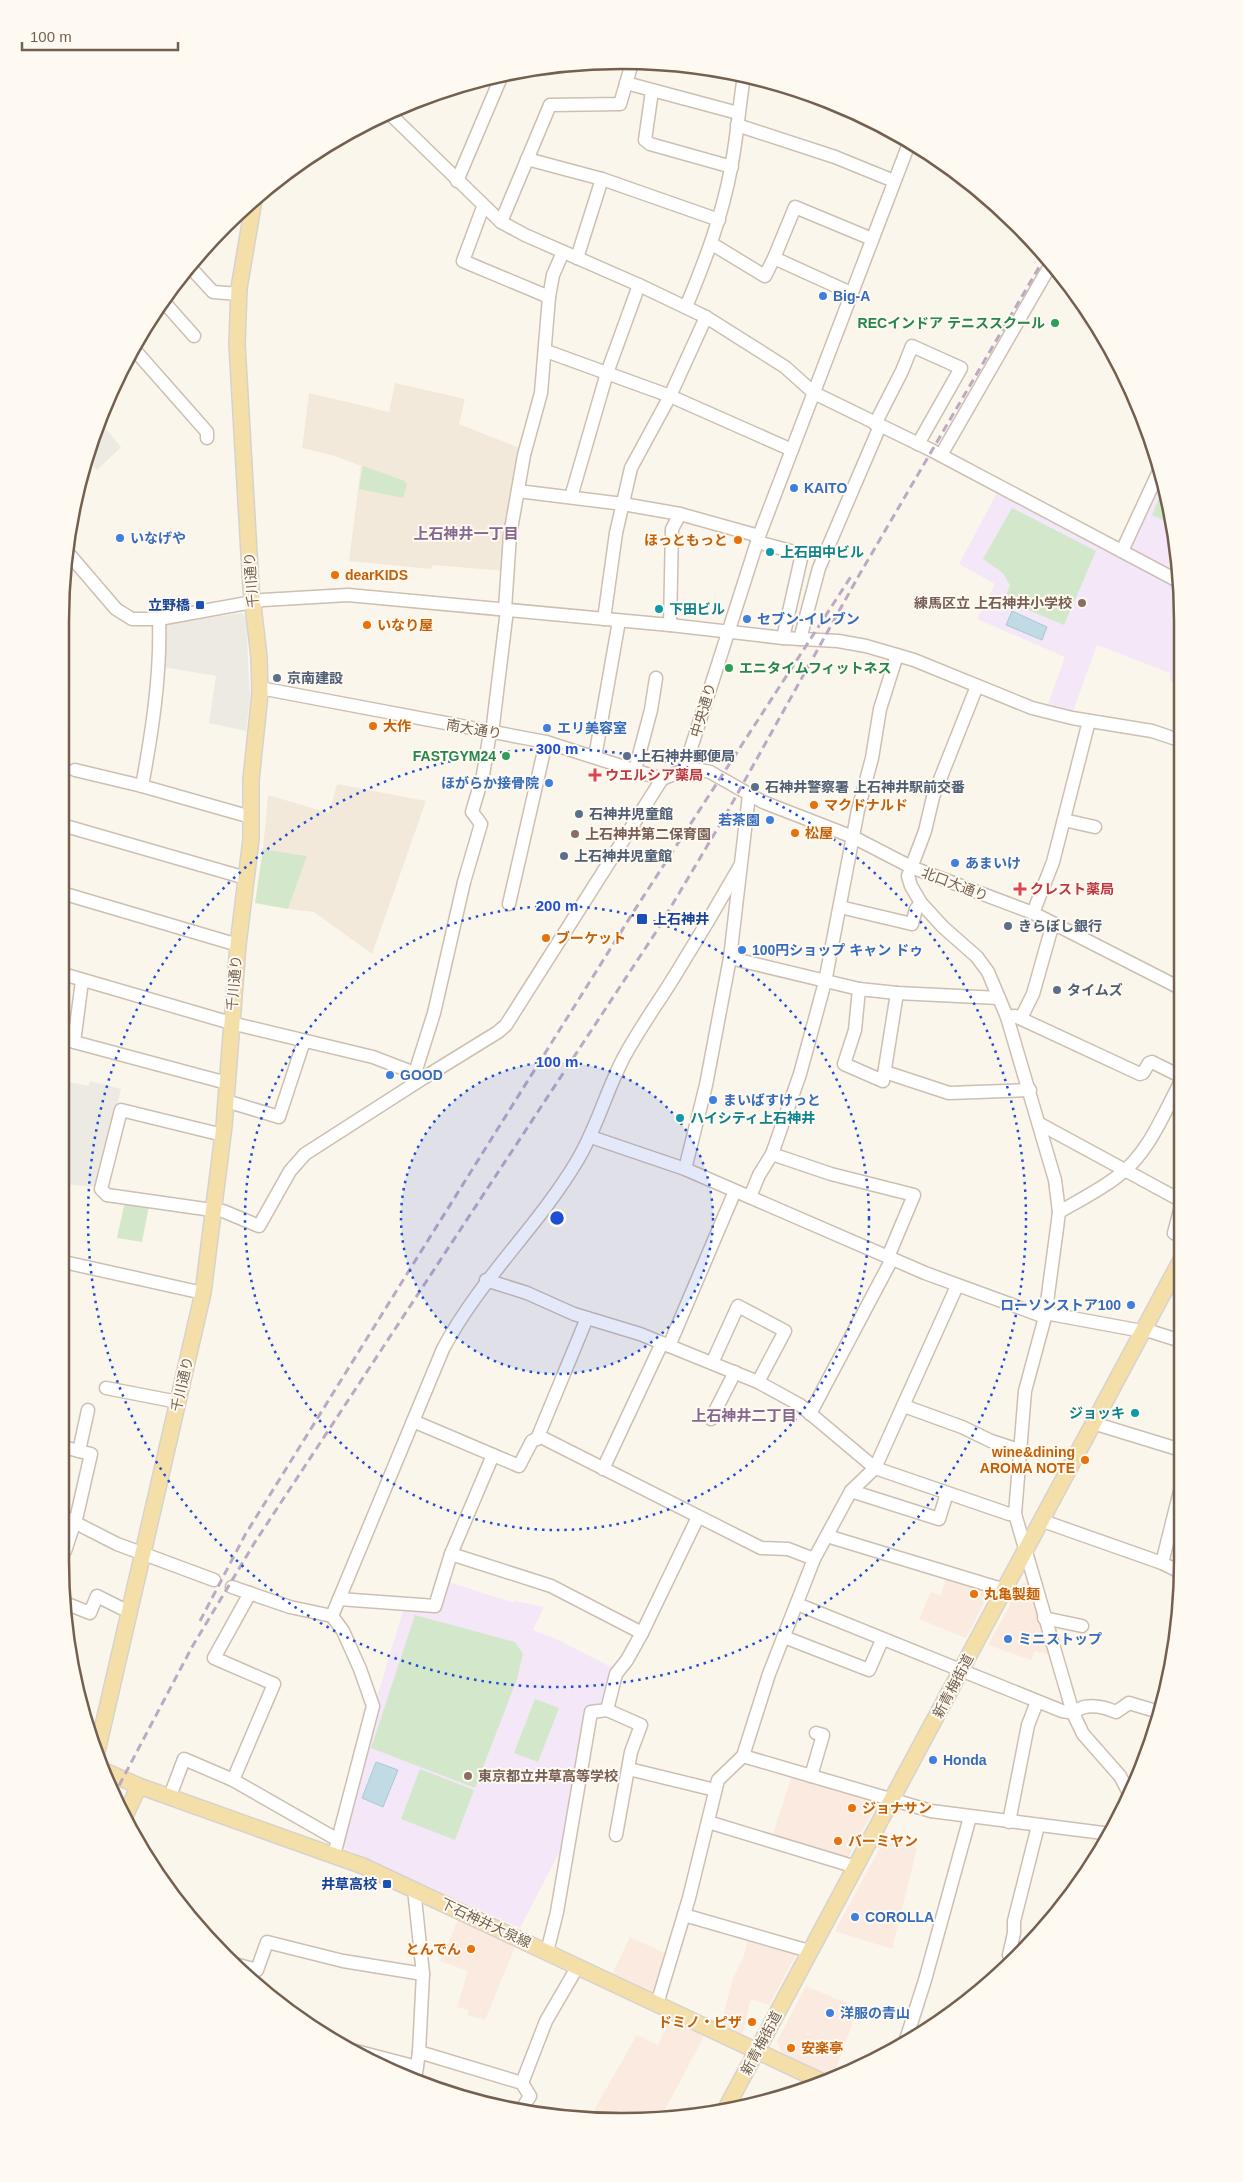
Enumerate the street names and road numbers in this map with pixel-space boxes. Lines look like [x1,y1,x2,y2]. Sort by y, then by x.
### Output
street label: 千川通り [241,552,261,608]
street label: 中央通り [687,681,719,739]
street label: 南大通り [445,716,503,742]
street label: 北口大通り [919,864,991,904]
street label: 千川通り [224,954,244,1012]
street label: 千川通り [168,1355,196,1413]
street label: 新青梅街道 [930,1651,976,1721]
street label: 下石神井大泉線 [438,1895,534,1951]
street label: 新青梅街道 [738,2008,784,2078]

